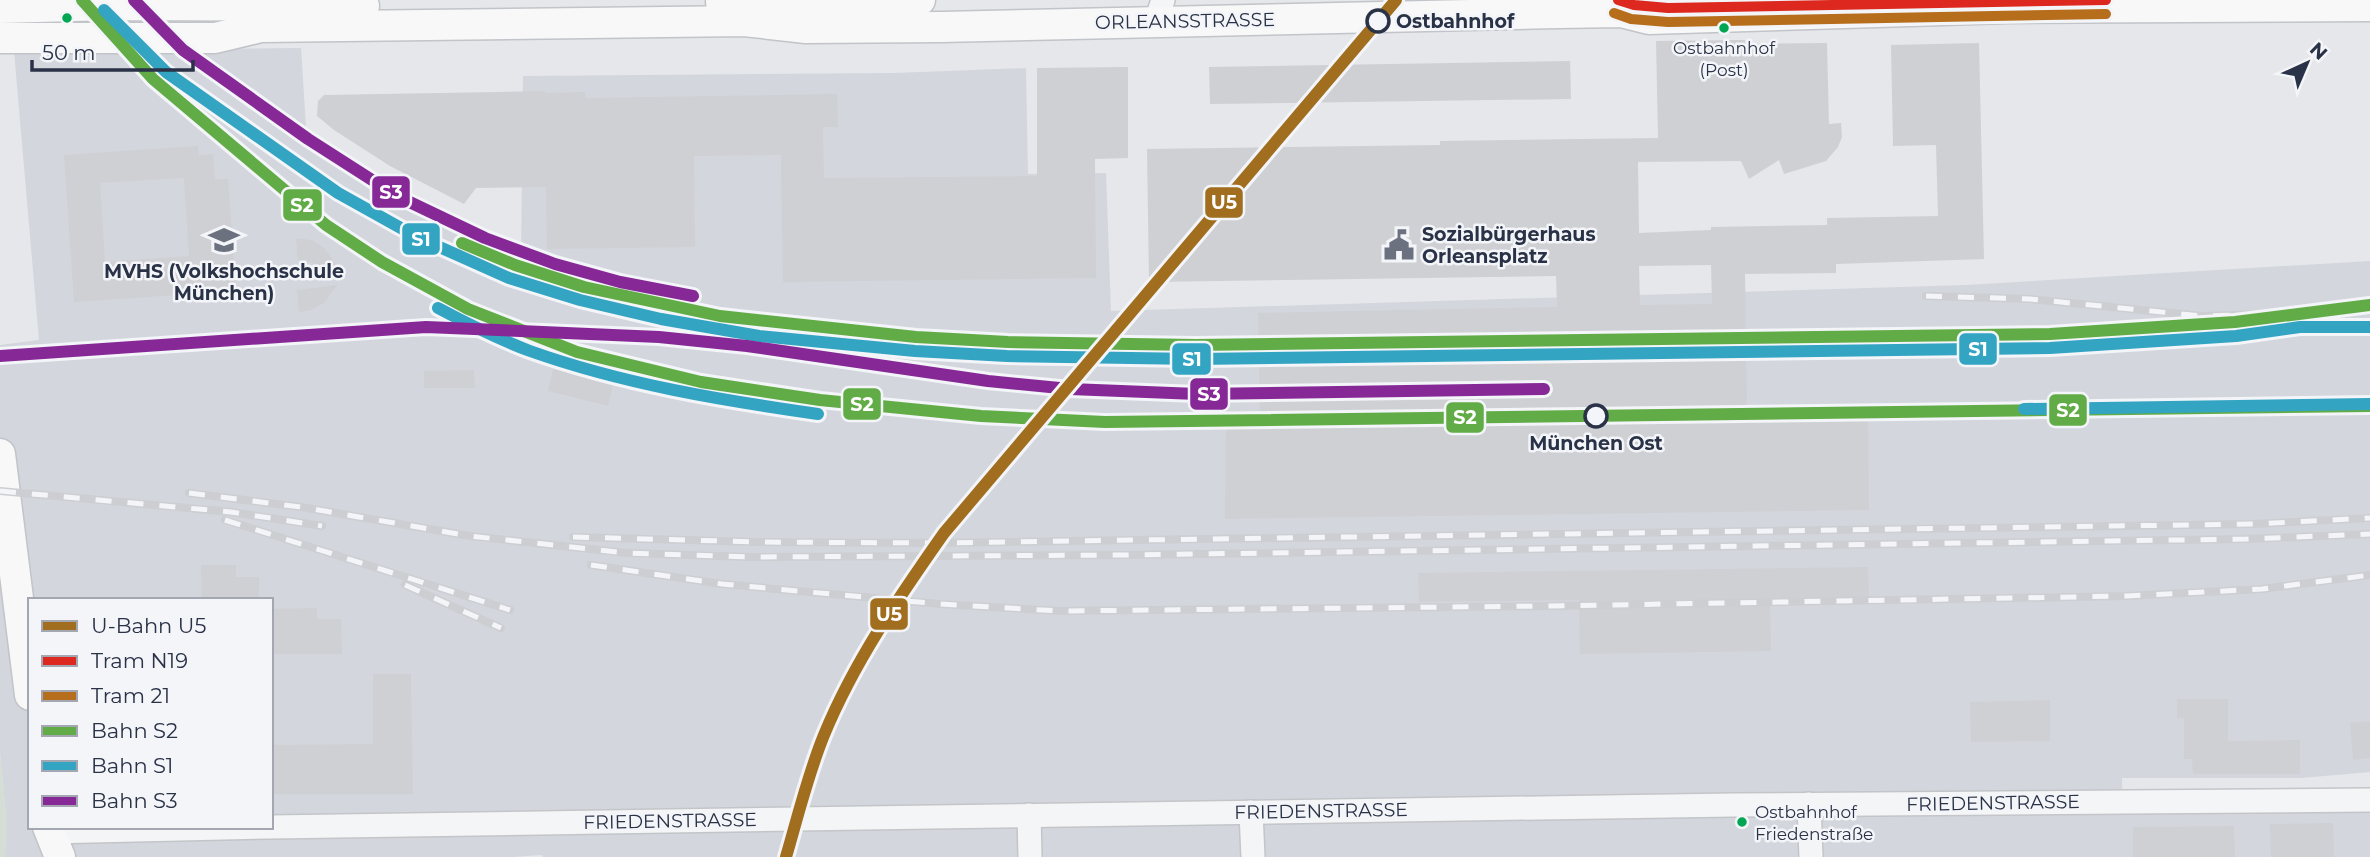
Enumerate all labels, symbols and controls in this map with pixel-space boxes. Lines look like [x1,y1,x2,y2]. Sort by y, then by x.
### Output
street label: ORLEANSSTRASSE [1095,8,1275,34]
marker: Ostbahnhof [1366,9,1390,33]
place label: Ostbahnhof [1396,10,1515,33]
unlabelled marker [60,11,74,25]
marker: Ostbahnhof (Post) [1717,21,1731,35]
scale bar [32,28,192,72]
north arrow [2272,28,2342,98]
place label: Ostbahnhof (Post) [1673,38,1776,80]
text: N [2305,38,2332,65]
text: 50 m [42,40,96,65]
line badge: S3 [371,175,411,209]
text: S3 [379,181,403,204]
line badge: U5 [1204,186,1244,219]
line badge: S2 [282,188,323,222]
text: U5 [1211,191,1237,214]
text: S2 [290,194,314,217]
line badge: S1 [401,222,441,256]
school or university icon: MVHS (Volkshochschule München) [207,223,241,257]
place label: Sozialbürgerhaus Orleansplatz [1422,223,1596,268]
text: S1 [411,228,431,251]
public building icon: Sozialbürgerhaus Orleansplatz [1382,228,1416,262]
place label: MVHS (Volkshochschule München) [104,260,344,305]
line badge: S1 [1958,332,1998,366]
text: S1 [1968,338,1988,361]
line badge: S1 [1171,342,1212,376]
text: S1 [1182,348,1202,371]
line badge: S3 [1189,377,1229,411]
text: S3 [1197,383,1221,406]
line badge: S2 [842,387,882,421]
text: S2 [850,393,874,416]
line badge: S2 [2048,393,2088,427]
text: S2 [2056,399,2080,422]
line badge: S2 [1445,401,1485,434]
marker: München Ost [1584,404,1608,428]
text: S2 [1453,406,1477,429]
place label: München Ost [1529,432,1663,455]
line badge: U5 [869,597,909,631]
legend [28,598,273,829]
text: U5 [876,603,902,626]
text: U-Bahn U5 [91,613,206,638]
text: Tram N19 [91,648,188,673]
text: Tram 21 [91,683,170,708]
text: Bahn S2 [91,718,178,743]
text: Bahn S1 [91,753,173,778]
text: Bahn S3 [91,788,178,813]
street label: FRIEDENSTRASSE [1906,790,2080,816]
street label: FRIEDENSTRASSE [1234,798,1408,824]
place label: Ostbahnhof Friedenstraße [1755,802,1873,844]
street label: FRIEDENSTRASSE [583,808,757,834]
marker: Ostbahnhof Friedenstraße [1735,815,1749,829]

